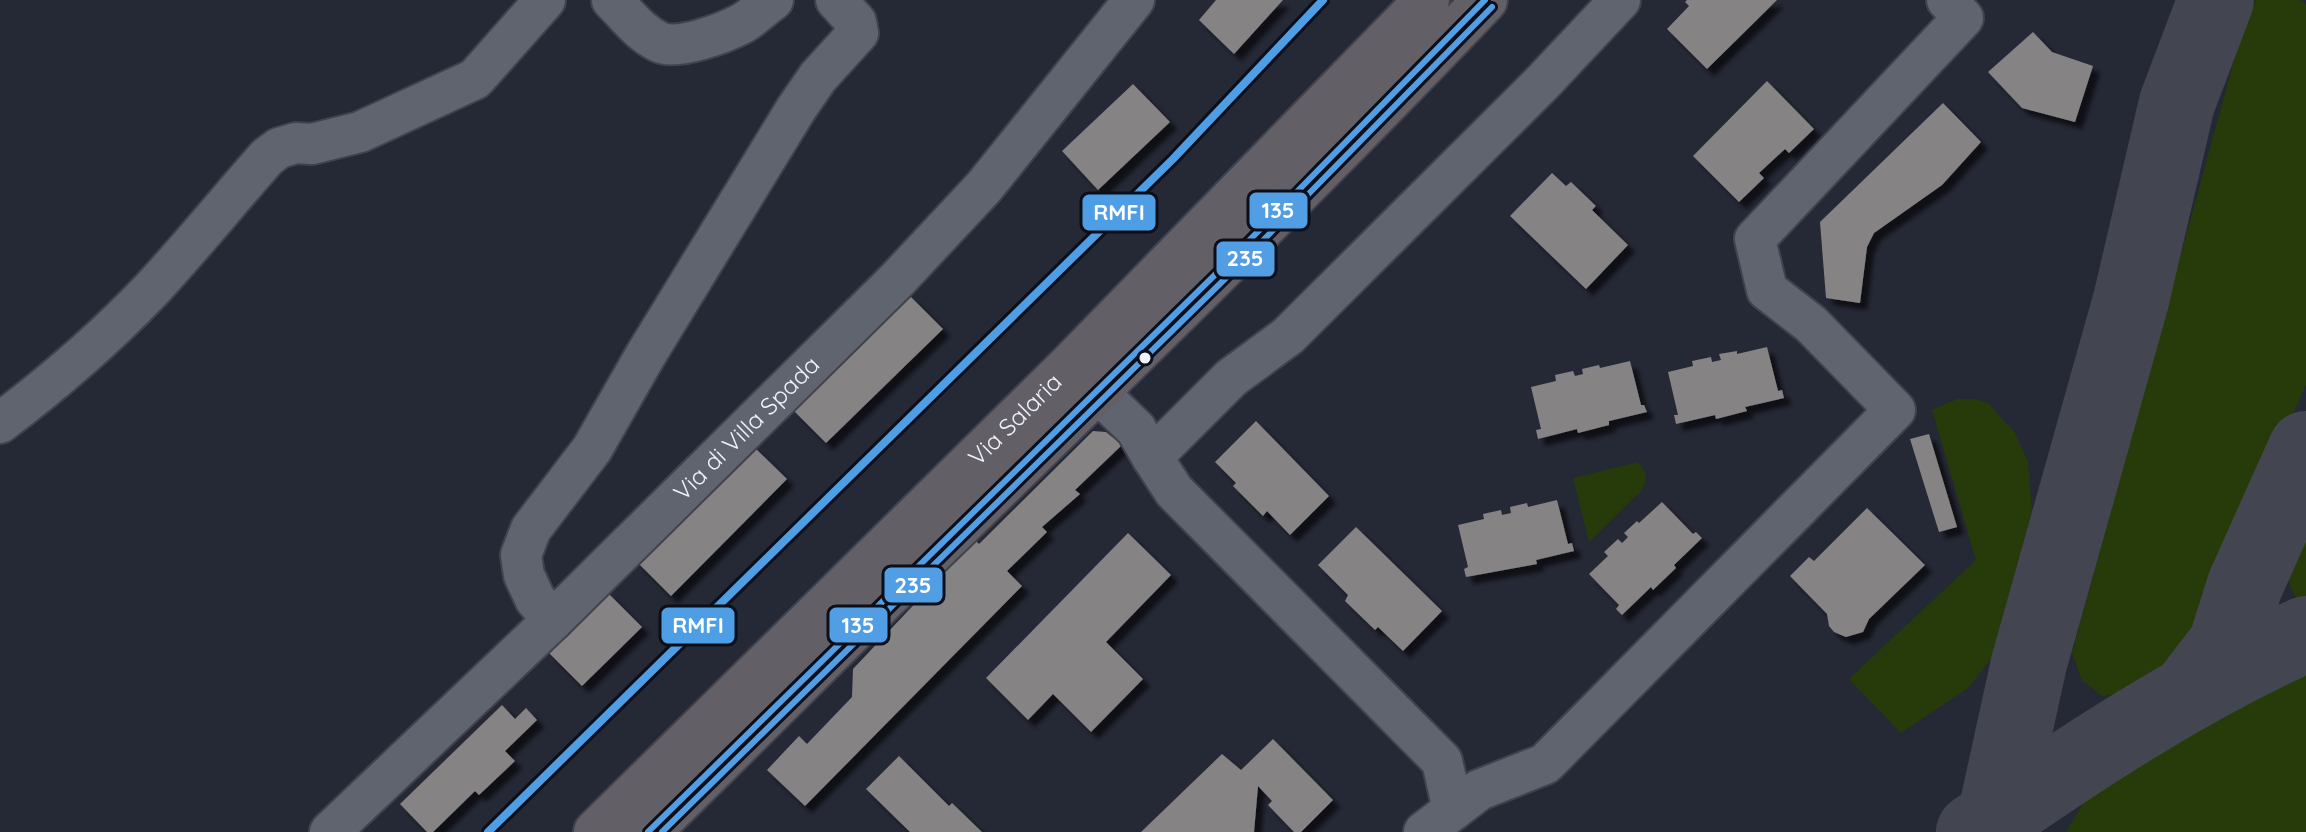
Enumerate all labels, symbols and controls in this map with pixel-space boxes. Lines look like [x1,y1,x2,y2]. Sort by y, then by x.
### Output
line badge: 135 [1248,191,1309,230]
line badge: RMFI [1081,193,1157,232]
text: 135 [1261,196,1295,224]
text: RMFI [1093,198,1145,226]
line badge: 235 [1215,240,1276,278]
text: 235 [1226,244,1264,272]
street label: Via di Villa Spada [667,349,825,507]
unlabelled marker [1137,350,1153,366]
street label: Via Salaria [962,367,1068,472]
line badge: 235 [883,566,944,604]
text: 235 [894,571,932,599]
line badge: RMFI [660,606,736,645]
line badge: 135 [828,606,889,644]
text: RMFI [672,611,724,639]
text: 135 [841,611,875,639]

